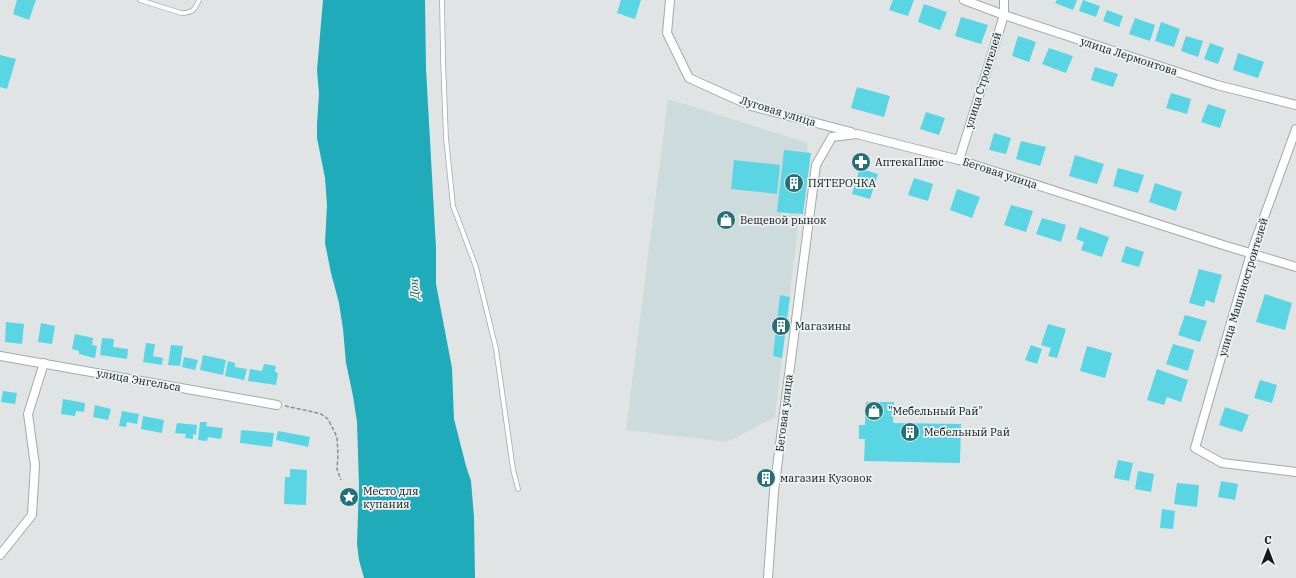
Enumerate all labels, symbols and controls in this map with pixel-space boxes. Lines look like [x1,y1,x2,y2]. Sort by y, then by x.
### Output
street label: улица Строителей [962,30,1004,130]
street label: улица Лермонтова [1079,34,1179,78]
street label: Луговая улица [738,93,818,129]
pharmacy icon: АптекаПлюс [850,151,872,173]
street label: Беговая улица [961,154,1039,192]
place label: АптекаПлюс [875,155,944,169]
building icon: ПЯТЕРОЧКА [783,172,805,194]
place label: ПЯТЕРОЧКА [808,176,876,190]
shop icon: Вещевой рынок [715,209,737,231]
place label: Вещевой рынок [740,213,827,227]
street label: улица Машиностроителей [1215,216,1271,358]
water label: Дон [406,278,422,302]
building icon: Магазины [770,315,792,337]
place label: Магазины [795,319,851,333]
street label: улица Энгельса [96,366,182,394]
street label: Беговая улица [772,373,796,453]
shop icon: "Мебельный Рай" [863,400,885,422]
place label: "Мебельный Рай" [888,404,983,418]
building icon: Мебельный Рай [899,421,921,443]
place label: Мебельный Рай [924,425,1010,439]
building icon: магазин Кузовок [755,467,777,489]
place label: магазин Кузовок [780,471,872,485]
place label: Место для купания [363,484,419,511]
place icon: Место для купания [338,486,360,508]
north arrow [1248,530,1288,570]
text: С [1264,533,1272,547]

